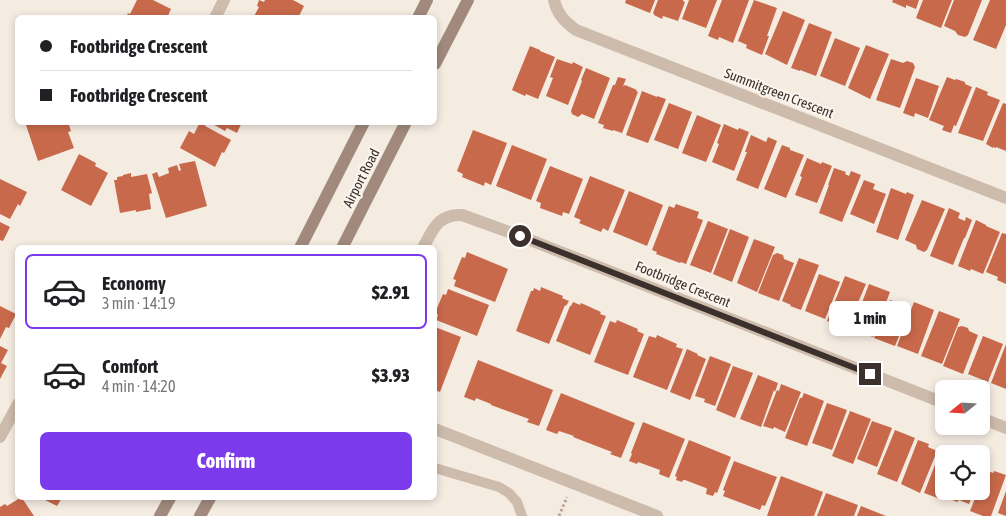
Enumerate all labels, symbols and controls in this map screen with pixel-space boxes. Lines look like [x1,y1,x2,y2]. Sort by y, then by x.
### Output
text: Footbridge Crescent [70,35,207,57]
street label: Summitgreen Crescent [722,65,836,121]
text: Footbridge Crescent [70,84,207,106]
street label: Airport Road [339,146,383,210]
route start [509,225,531,247]
street label: Footbridge Crescent [633,258,733,310]
icon: car [42,269,87,314]
text: Economy [102,272,166,294]
text: $2.91 [372,281,410,303]
text: 3 min · 14:19 [102,294,175,312]
callout: 1 min [829,302,911,336]
text: 1 min [854,309,886,327]
icon: car [42,352,87,397]
text: Comfort [102,355,158,377]
route end [859,363,881,385]
text: $3.93 [372,364,410,386]
text: 4 min · 14:20 [102,377,175,395]
north arrow [935,380,990,435]
map controls [935,380,990,500]
button: Confirm [40,432,412,490]
button: locate [935,445,990,500]

